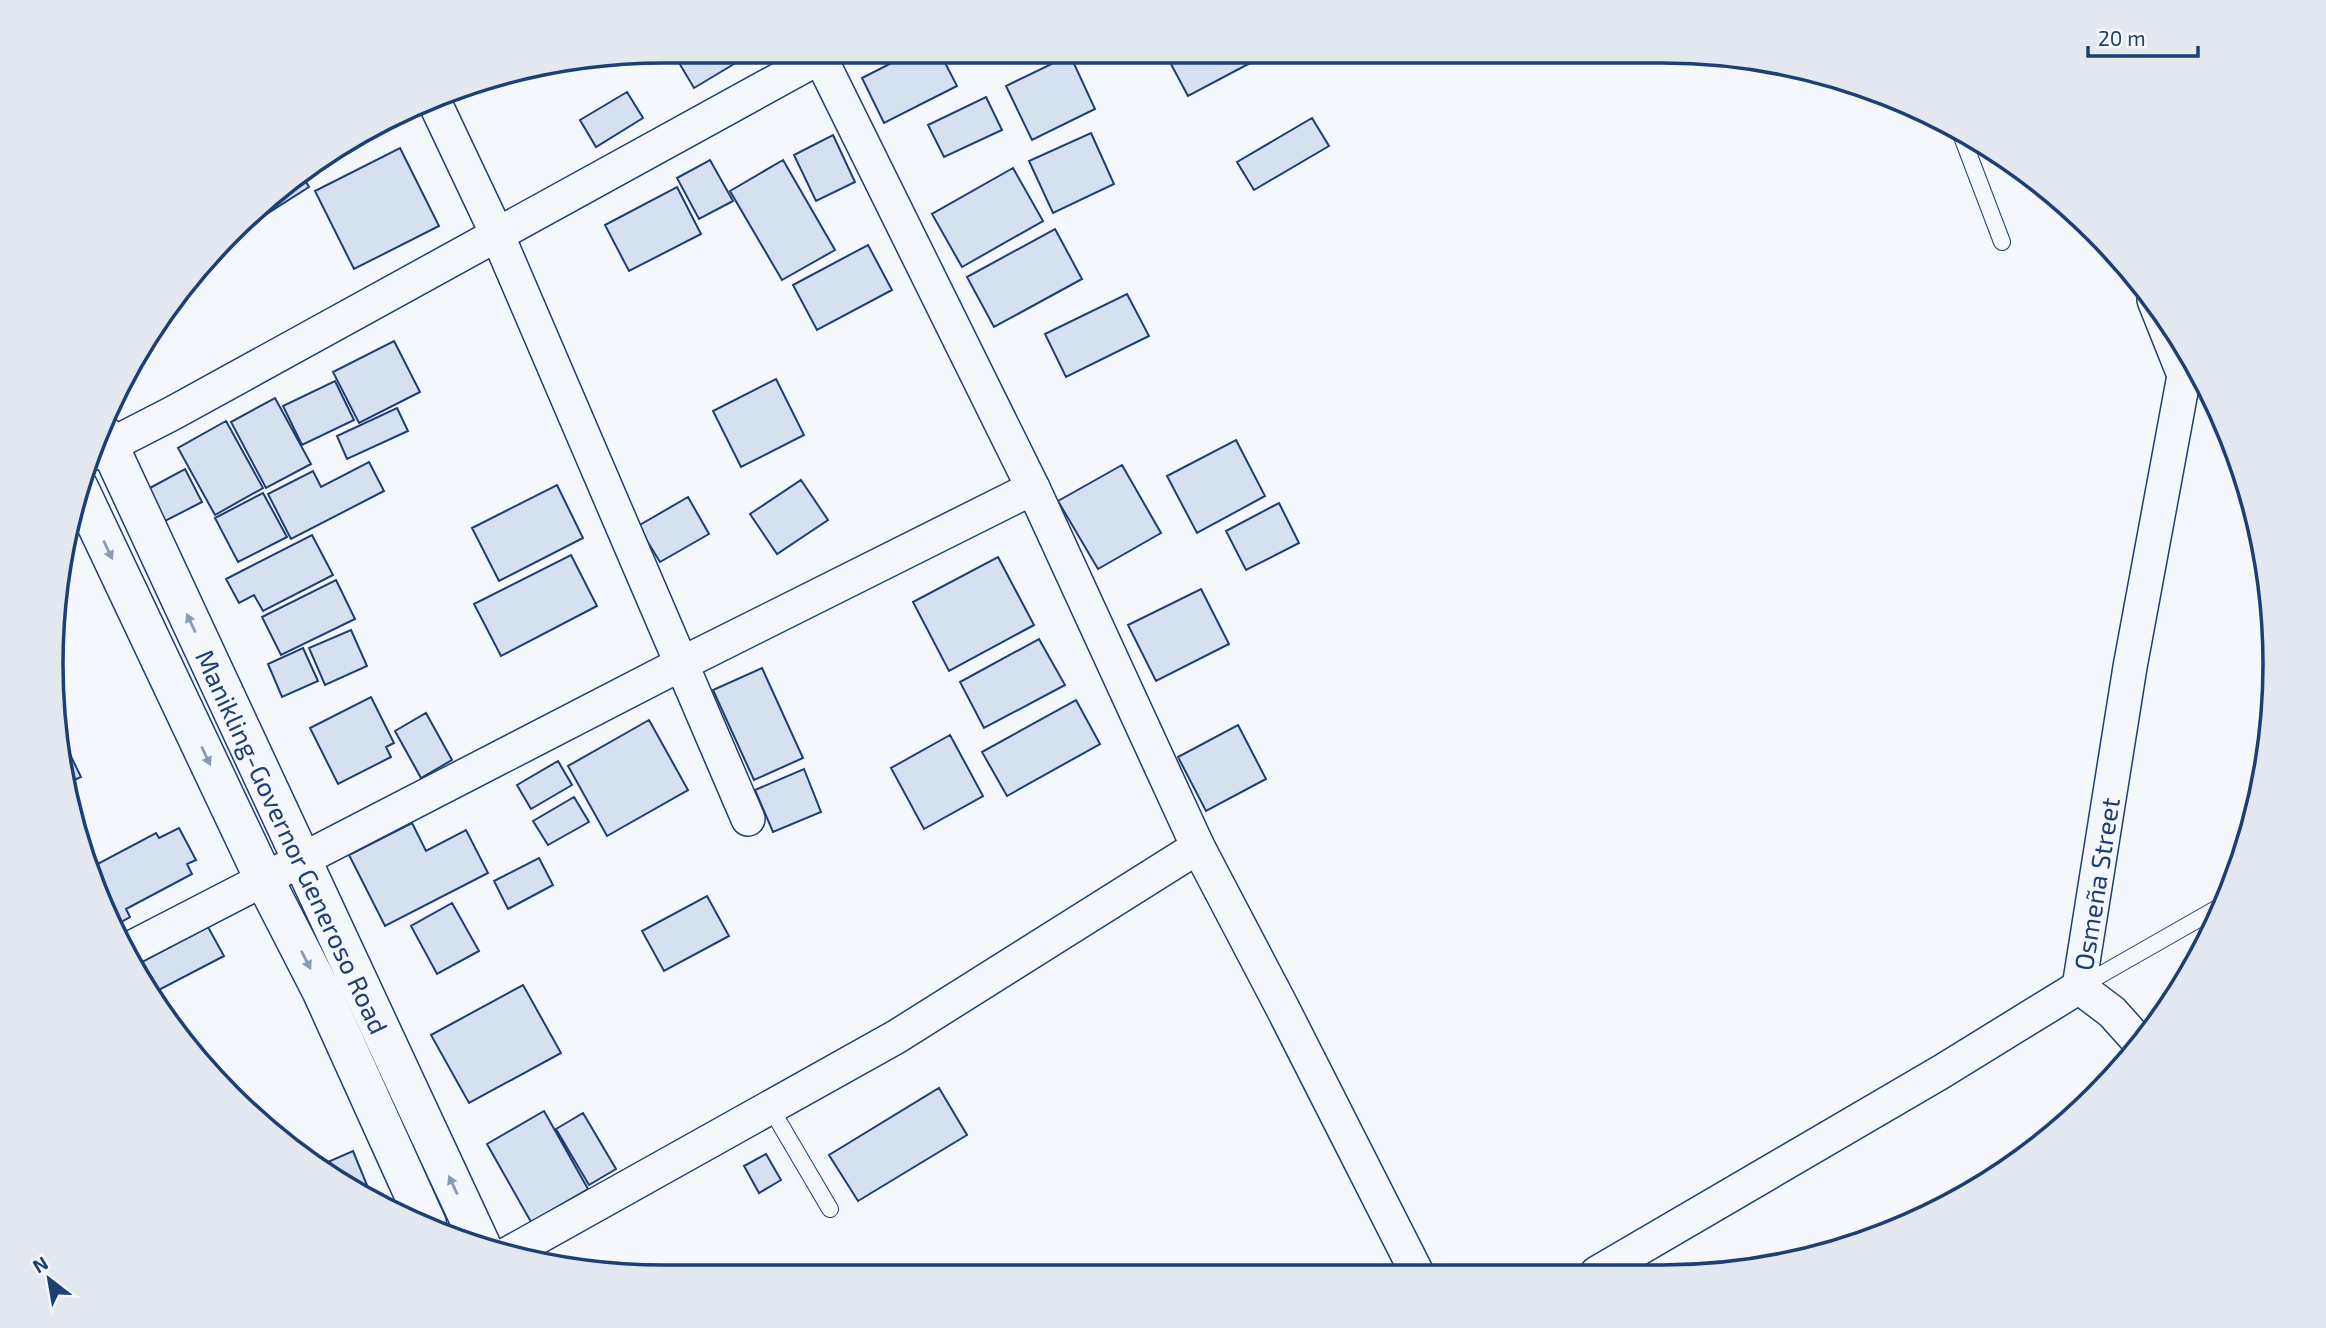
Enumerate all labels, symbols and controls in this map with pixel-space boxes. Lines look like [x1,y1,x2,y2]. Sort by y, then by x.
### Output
scale bar [2088,14,2198,58]
text: 20 m [2098,25,2146,50]
one-way arrow [103,540,114,560]
one-way arrow [186,613,197,633]
street label: Manikling-Governor Generoso Road [190,644,396,1038]
one-way arrow [200,746,212,766]
street label: Osmeña Street [2066,795,2125,973]
one-way arrow [300,950,311,970]
one-way arrow [447,1175,459,1195]
north arrow [14,1244,84,1314]
text: N [28,1251,52,1277]

